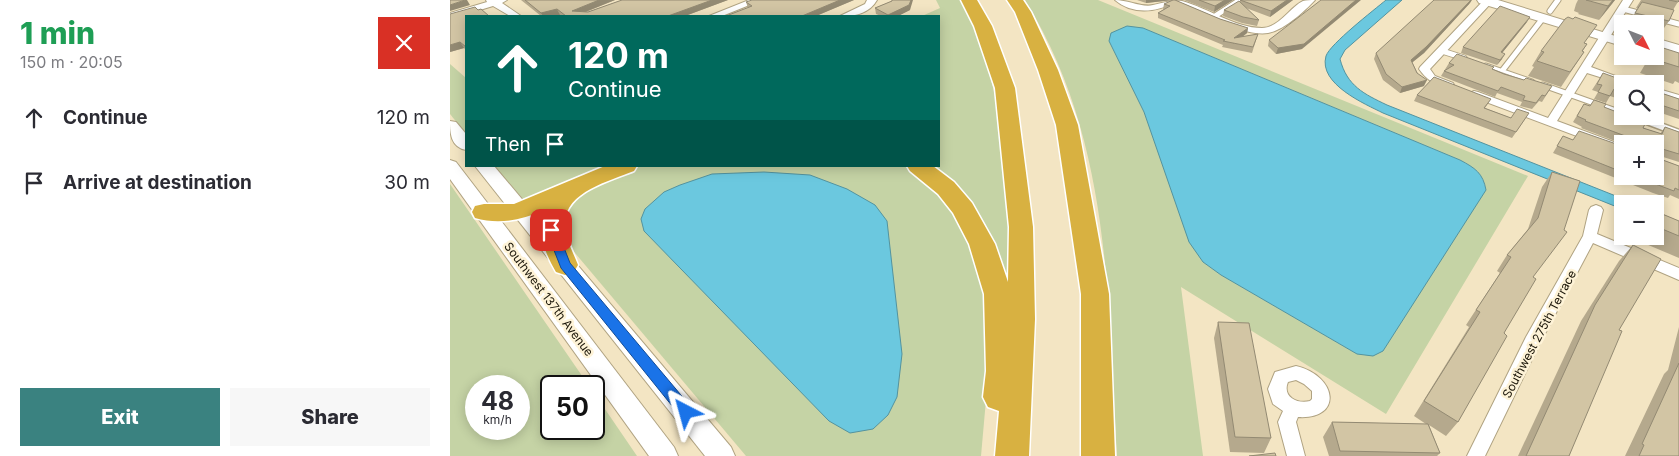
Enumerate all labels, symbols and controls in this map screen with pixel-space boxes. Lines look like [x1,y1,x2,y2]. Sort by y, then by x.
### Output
text: 1 min [20,15,95,51]
north arrow [1614,15,1664,65]
map controls [1614,15,1664,245]
button: close [378,17,430,69]
text: 120 m [568,34,669,76]
icon: ahead [485,35,550,100]
text: 150 m · 20:05 [20,52,123,72]
button: search [1614,75,1664,125]
text: Continue [568,76,662,102]
icon: ahead [20,104,48,132]
text: Continue [63,106,148,129]
text: 120 m [377,106,430,129]
icon: arrive [541,130,569,158]
text: Then [485,133,531,156]
button: + [1614,135,1664,185]
icon: arrive [20,169,48,197]
text: Arrive at destination [63,171,252,194]
text: 30 m [384,171,430,194]
button: − [1614,195,1664,245]
pin [530,209,572,251]
icon: arrive [537,216,565,244]
street label: Southwest 137th Avenue [501,239,597,359]
street label: Southwest 275th Terrace [1499,268,1579,400]
speed limit sign: 50 [540,375,605,440]
position arrow [659,385,711,437]
text: 48 [481,386,514,416]
button: Exit [20,388,220,446]
button: Share [230,388,430,446]
text: km/h [483,412,512,427]

